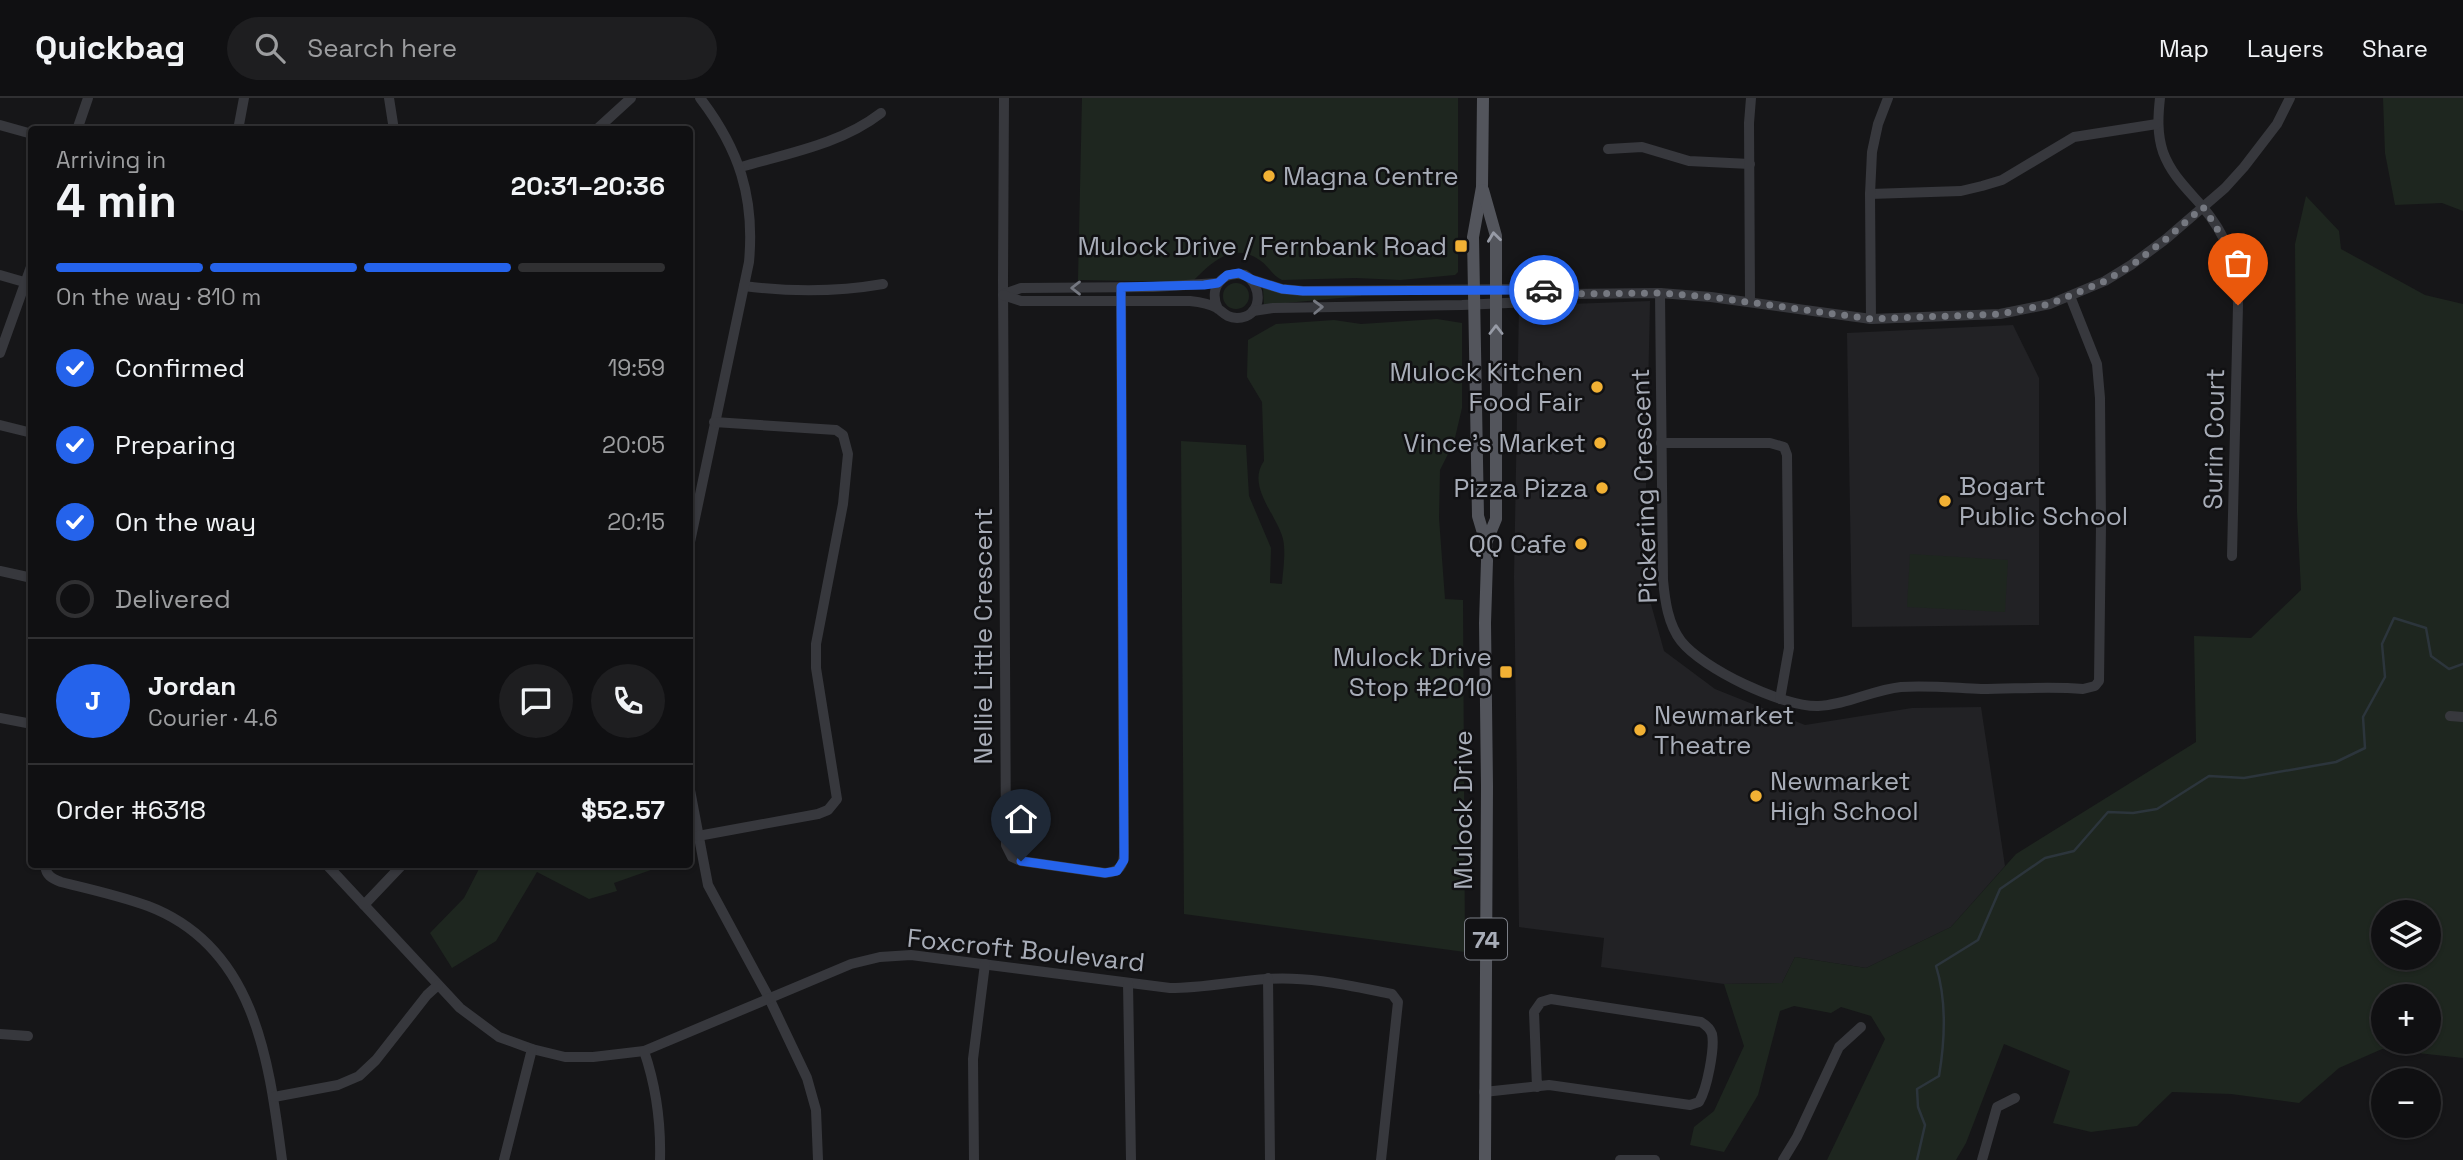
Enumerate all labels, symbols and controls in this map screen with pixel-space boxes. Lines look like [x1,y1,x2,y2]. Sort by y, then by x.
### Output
search box [227,17,717,80]
text: Quickbag [35,27,185,69]
icon: search [251,29,289,67]
text: Search here [307,31,457,65]
text: Map [2159,33,2209,64]
text: Layers [2247,33,2324,64]
text: Share [2362,33,2428,64]
text: Arriving in [56,145,166,175]
place label: Magna Centre [1283,159,1459,193]
marker: Magna Centre [1261,168,1277,184]
text: 20:31–20:36 [511,169,665,203]
text: 4 min [56,172,177,230]
place label: Mulock Drive / Fernbank Road [1078,229,1447,263]
one-way arrow [1487,232,1502,243]
pin [2208,233,2268,305]
marker: Mulock Drive / Fernbank Road [1453,238,1469,254]
icon: bag [2219,244,2257,282]
courier [1509,255,1579,325]
icon: car [1525,271,1563,309]
one-way arrow [1070,280,1081,296]
text: On the way · 810 m [56,282,261,312]
one-way arrow [1312,300,1323,315]
one-way arrow [1488,324,1504,334]
icon: check [56,349,94,387]
text: Confirmed [115,351,245,385]
text: 19:59 [608,353,665,383]
place label: Mulock Kitchen Food Fair [1389,355,1583,419]
street label: Pickering Crescent [1623,368,1665,604]
street label: Surin Court [2196,368,2232,510]
marker: Mulock Kitchen Food Fair [1589,379,1605,395]
icon: check [56,426,94,464]
place label: Vince's Market [1403,426,1586,460]
text: Preparing [115,428,236,462]
text: 20:05 [602,430,665,460]
marker: Vince's Market [1592,435,1608,451]
place label: Bogart Public School [1959,469,2128,533]
place label: Pizza Pizza [1453,471,1588,505]
marker: Pizza Pizza [1594,480,1610,496]
marker: Bogart Public School [1937,493,1953,509]
icon: check [56,503,94,541]
text: On the way [115,505,256,539]
text: 20:15 [607,507,665,537]
street label: Nellie Little Crescent [966,508,1000,764]
place label: QQ Cafe [1468,527,1567,561]
marker: QQ Cafe [1573,536,1589,552]
text: Delivered [115,582,231,616]
place label: Mulock Drive Stop #2010 [1333,640,1492,704]
button: chat [499,664,573,738]
button: phone [591,664,665,738]
marker: Mulock Drive Stop #2010 [1498,664,1514,680]
text: Jordan [148,669,236,703]
text: J [85,684,101,718]
place label: Newmarket Theatre [1654,698,1794,762]
text: Courier · 4.6 [148,703,278,733]
marker: Newmarket Theatre [1632,722,1648,738]
street label: Mulock Drive [1446,730,1480,890]
place label: Newmarket High School [1770,764,1919,828]
marker: Newmarket High School [1748,788,1764,804]
pin [991,789,1051,861]
text: Order #6318 [56,793,206,827]
text: $52.57 [581,793,665,827]
icon: home [1002,800,1040,838]
map controls [2371,900,2441,1138]
button: layers [2371,900,2441,970]
road number: 74 [1465,918,1507,960]
street label: Foxcroft Boulevard [905,921,1147,979]
button: + [2371,984,2441,1054]
button: − [2371,1068,2441,1138]

